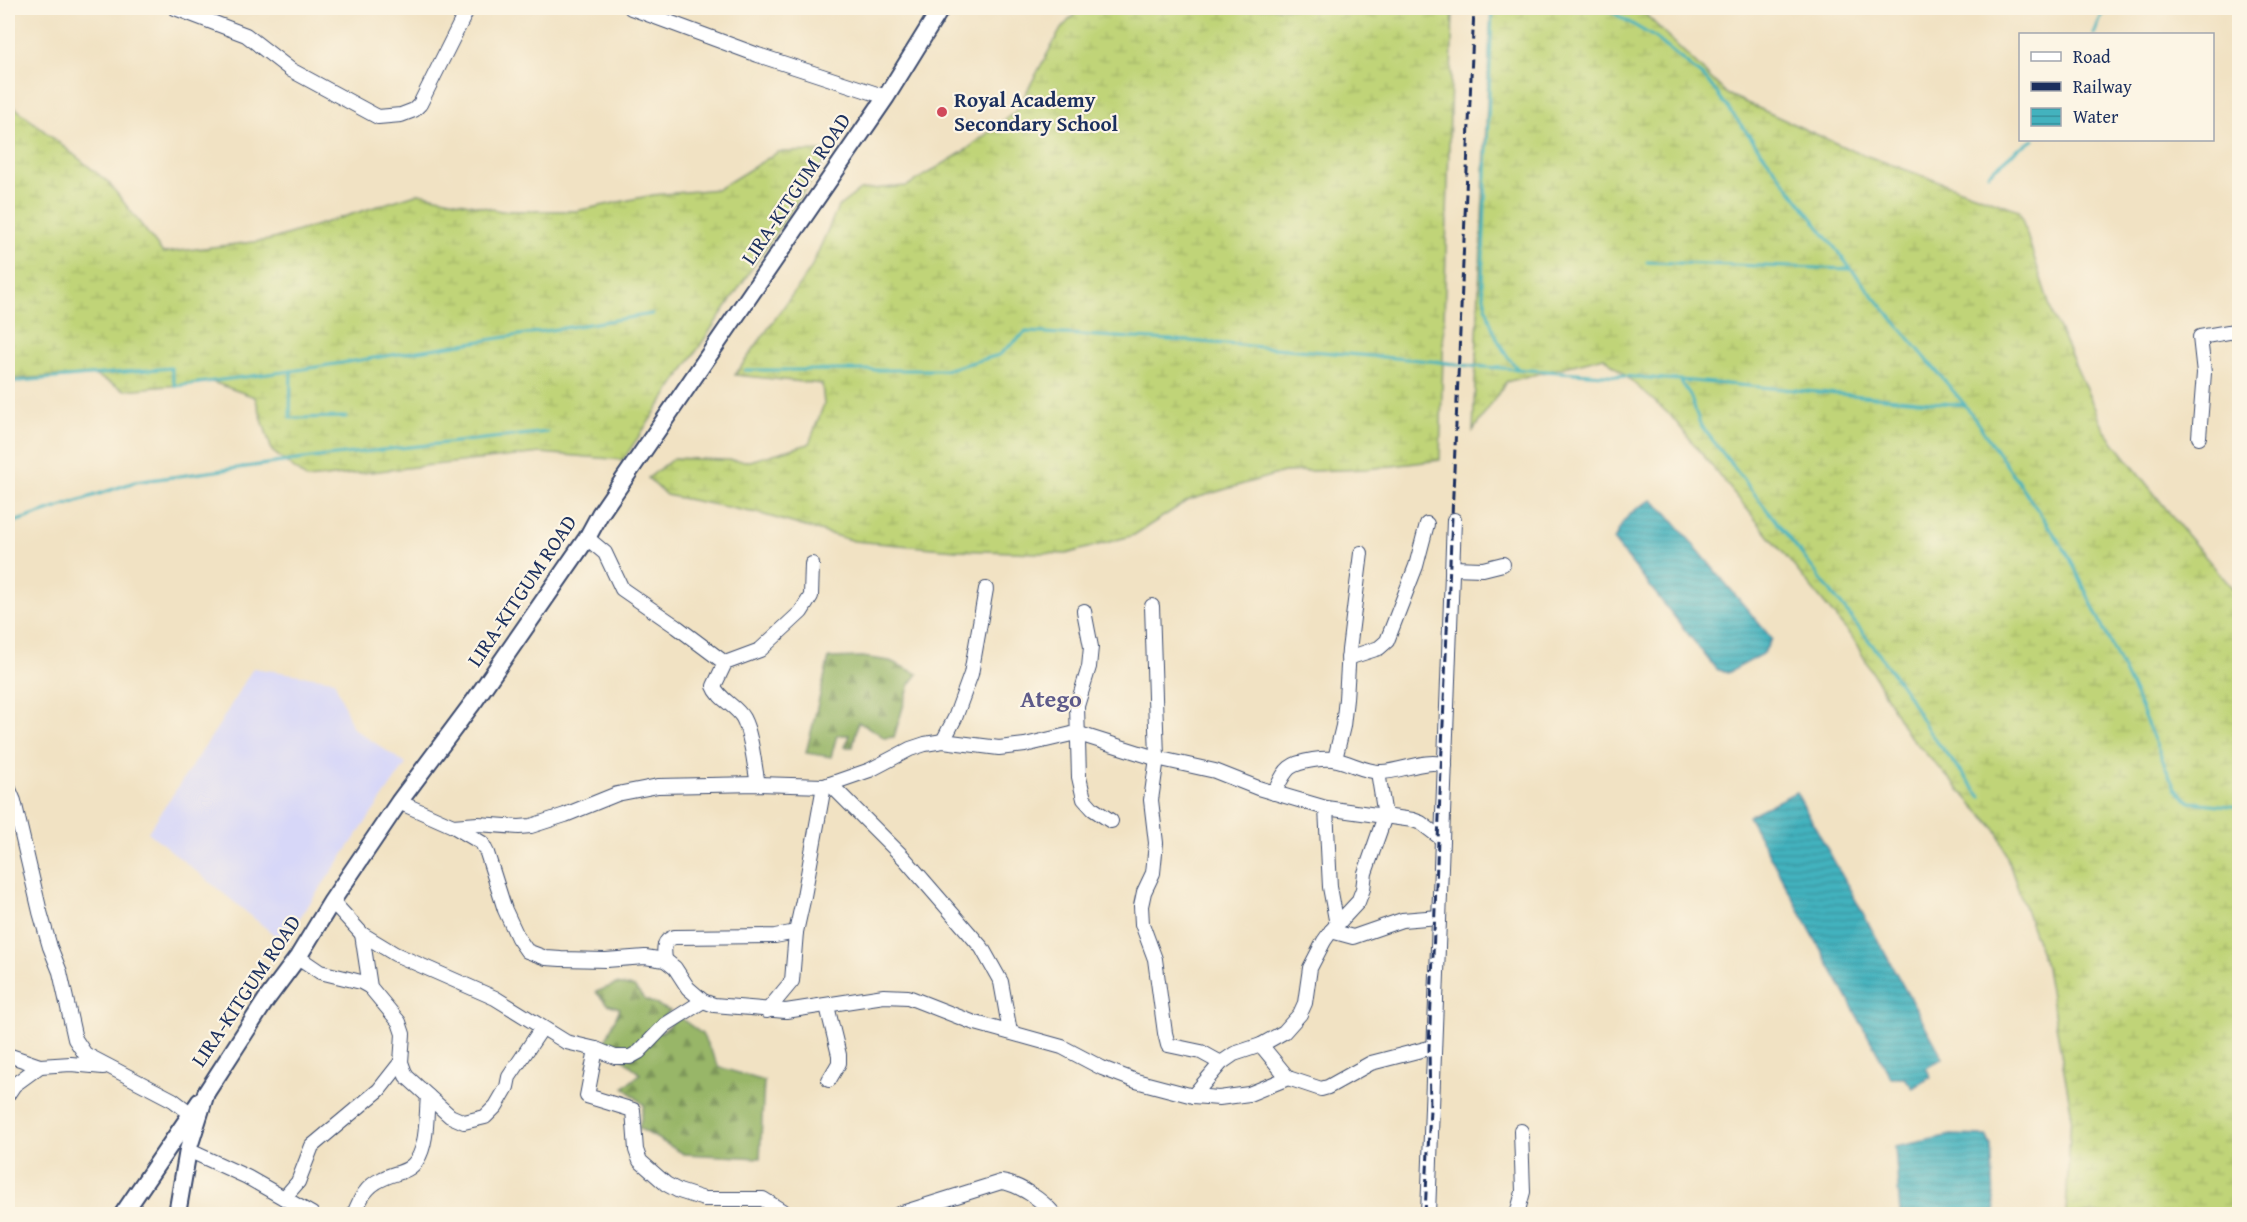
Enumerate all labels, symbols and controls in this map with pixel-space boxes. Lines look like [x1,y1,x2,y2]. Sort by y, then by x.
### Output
legend [2019,33,2214,141]
text: Road [2073,43,2111,70]
text: Railway [2073,73,2132,100]
place label: Royal Academy Secondary School [954,84,1119,139]
text: Water [2073,103,2119,130]
marker: Royal Academy Secondary School [935,105,949,119]
street label: LIRA-KITGUM ROAD [733,107,858,271]
street label: LIRA-KITGUM ROAD [459,509,584,673]
district label: Atego [1020,681,1082,716]
street label: LIRA-KITGUM ROAD [183,909,308,1073]

